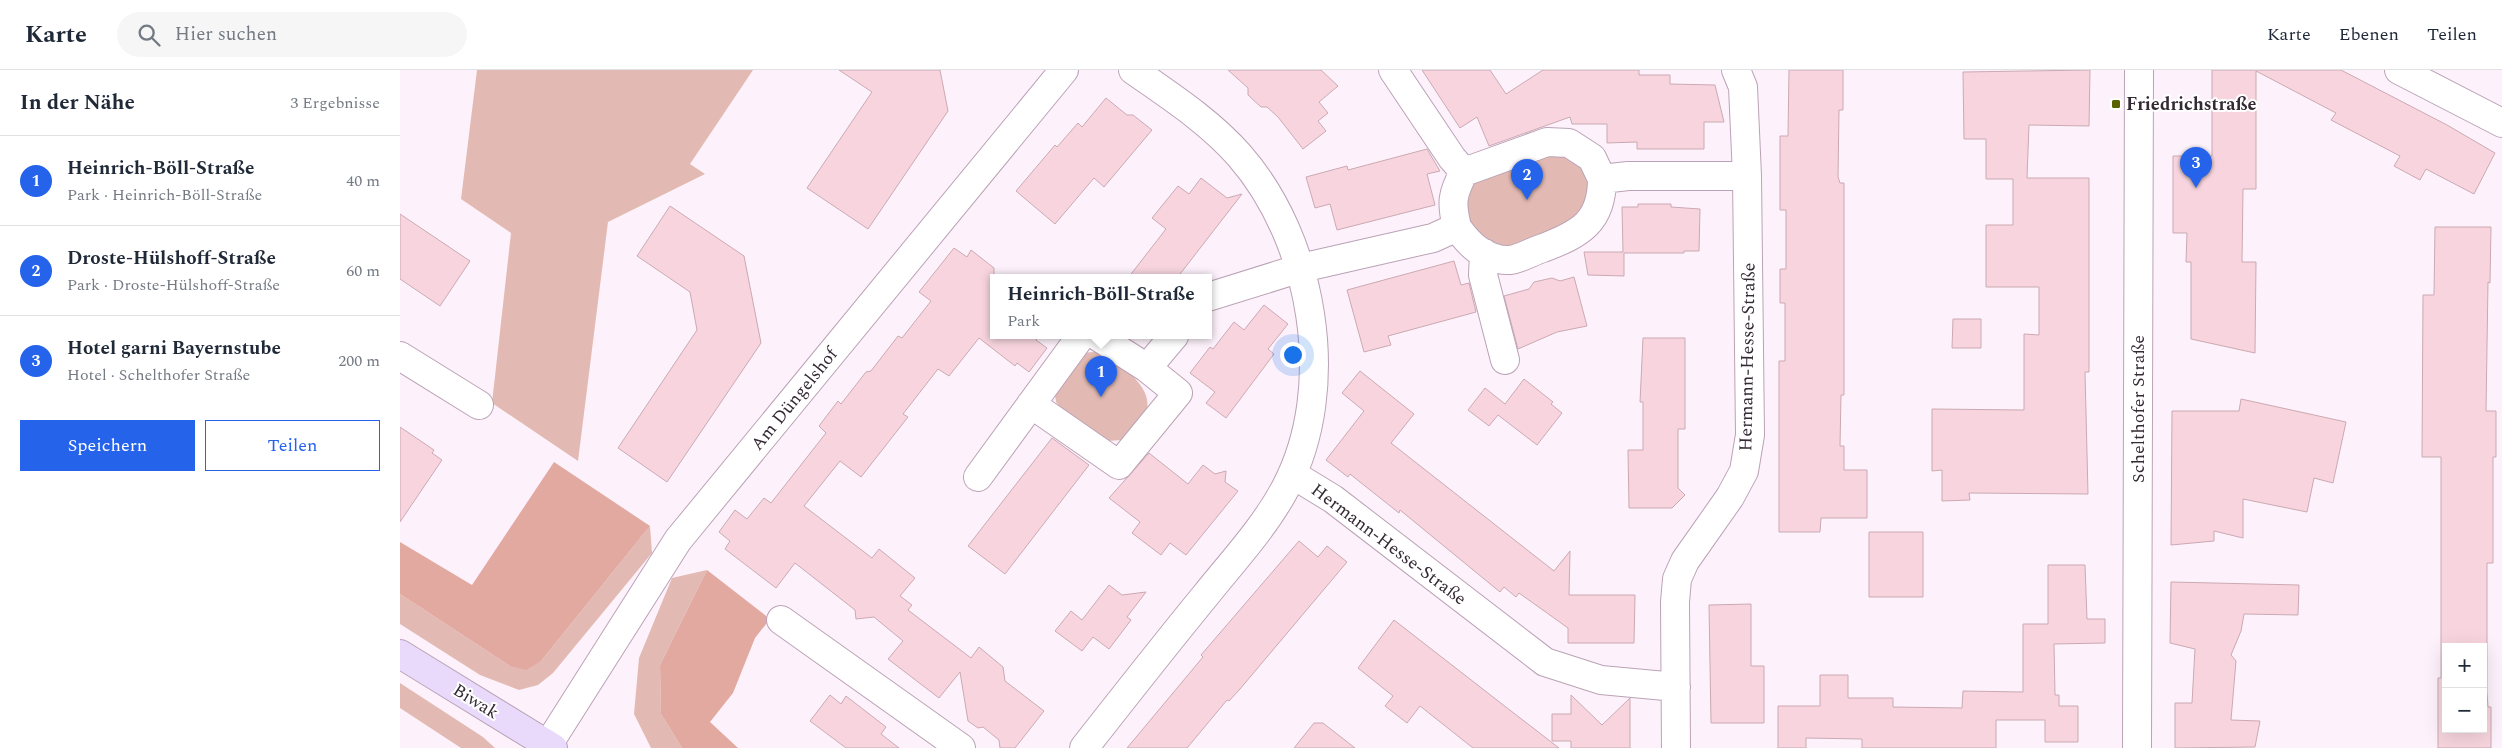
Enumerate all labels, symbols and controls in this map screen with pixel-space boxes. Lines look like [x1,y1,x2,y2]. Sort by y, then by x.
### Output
search box [117,12,467,57]
text: Karte [25,17,87,53]
text: Hier suchen [175,20,277,49]
icon: search [135,21,163,49]
text: Karte [2267,21,2311,48]
text: Ebenen [2339,21,2399,48]
text: Teilen [2427,21,2477,48]
text: In der Nähe [20,87,135,119]
text: 3 Ergebnisse [290,91,380,115]
place label: Friedrichstraße [2126,91,2257,118]
marker: Friedrichstraße [2110,98,2122,110]
pin: 3 [2180,147,2212,188]
text: Heinrich-Böll-Straße [67,154,255,183]
pin: 2 [1511,159,1543,200]
text: 1 [32,169,40,193]
text: 40 m [346,169,380,193]
text: Park · Heinrich-Böll-Straße [67,183,262,207]
text: Droste-Hülshoff-Straße [67,244,276,273]
text: 2 [32,259,40,283]
text: 60 m [346,259,380,283]
street label: Hermann-Hesse-Straße [1732,262,1763,452]
text: Park · Droste-Hülshoff-Straße [67,273,280,297]
popup [990,274,1212,339]
text: Heinrich-Böll-Straße [1007,280,1195,309]
text: Park [1007,309,1040,333]
text: Hotel garni Bayernstube [67,334,281,363]
street label: Schelthofer Straße [2125,335,2152,483]
street label: Am Düngelshof [744,341,846,457]
your location [1280,342,1306,368]
text: 3 [32,349,40,373]
text: 200 m [338,349,380,373]
pin: 1 [1085,356,1117,397]
text: Hotel · Schelthofer Straße [67,363,250,387]
button: Speichern [20,420,195,471]
button: Teilen [205,420,380,471]
street label: Hermann-Hesse-Straße [1305,477,1472,612]
map controls [2442,643,2487,733]
button: + [2442,643,2487,688]
street label: Biwak [447,677,504,726]
button: − [2442,688,2487,733]

